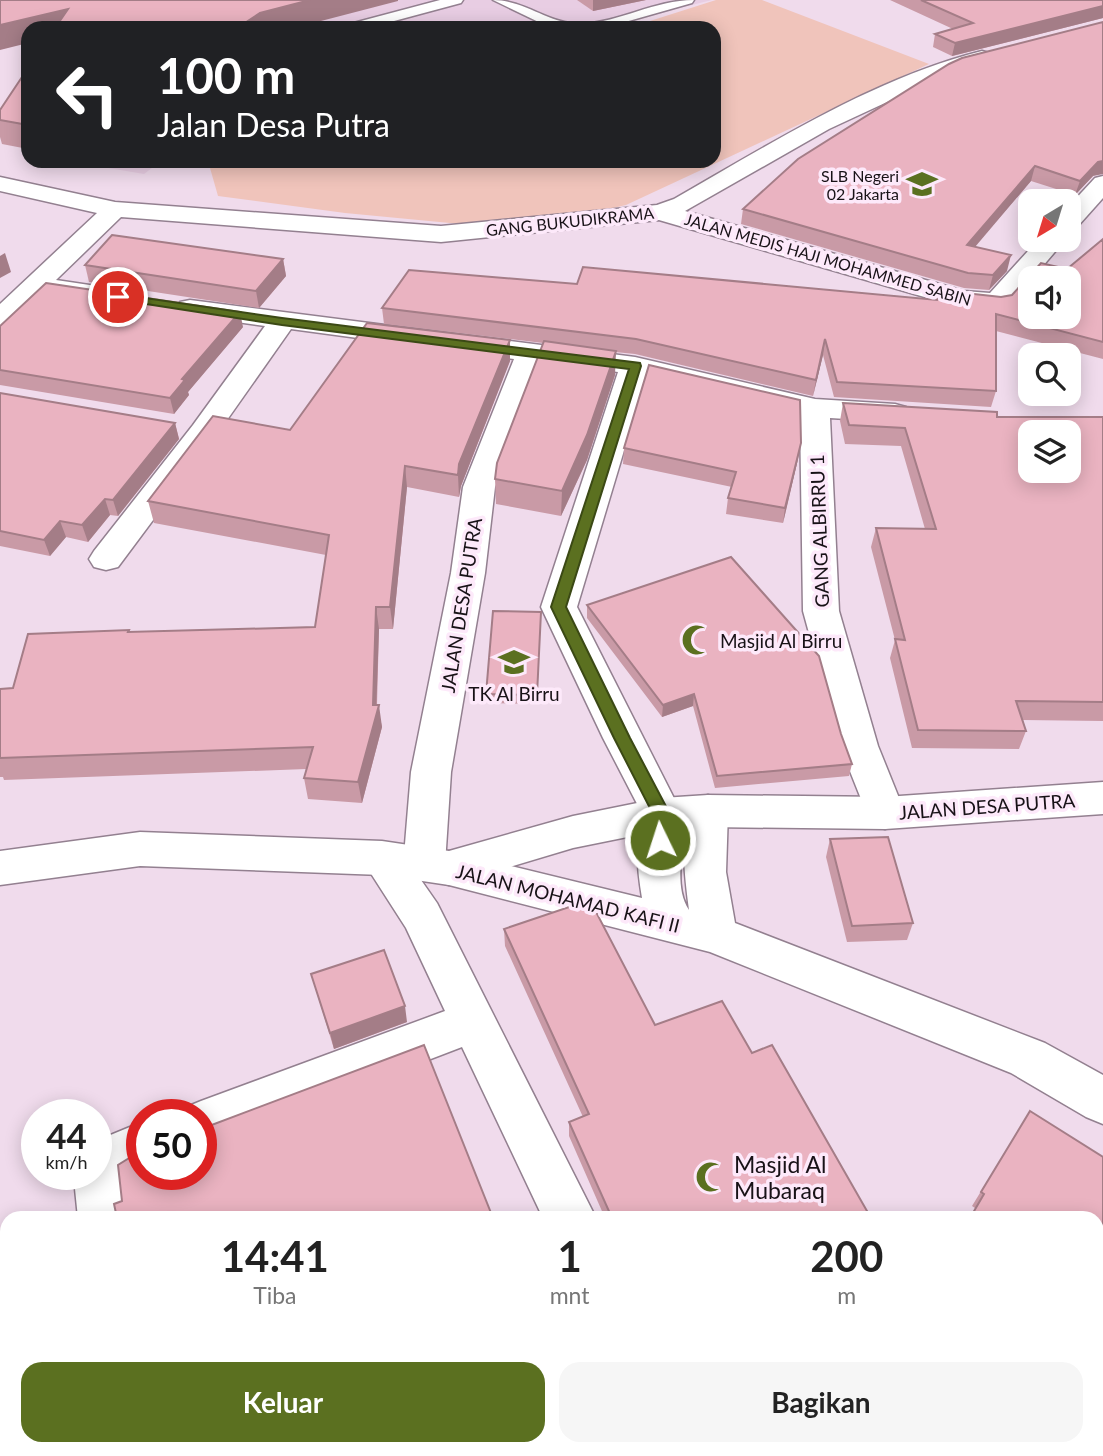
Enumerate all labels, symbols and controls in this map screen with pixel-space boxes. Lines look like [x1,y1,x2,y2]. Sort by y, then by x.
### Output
text: 100 m [157,46,295,104]
icon: left [42,49,133,140]
text: Jalan Desa Putra [157,105,390,144]
place label: SLB Negeri 02 Jakarta [821,166,899,203]
school or university icon: SLB Negeri 02 Jakarta [905,167,939,201]
north arrow [1018,189,1082,252]
map controls [1018,189,1081,483]
street label: GANG BUKUDIKRAMA [485,203,655,239]
street label: JALAN MEDIS HAJI MOHAMMED SABIN [683,209,973,309]
button: sound [1018,266,1081,329]
pin [88,267,148,327]
icon: arrive [99,278,137,316]
button: search [1018,343,1081,406]
button: layers [1018,420,1081,483]
street label: GANG ALBIRRU 1 [805,454,833,608]
street label: JALAN DESA PUTRA [436,516,486,694]
mosque icon: Masjid Al Birru [680,623,714,657]
place label: Masjid Al Birru [720,629,842,652]
school or university icon: TK Al Birru [497,645,531,679]
place label: TK Al Birru [468,682,560,705]
street label: JALAN DESA PUTRA [898,788,1076,824]
position arrow [623,803,697,877]
street label: JALAN MOHAMAD KAFI II [454,859,682,937]
speed limit sign: 50 [126,1099,217,1190]
text: 44 [46,1114,87,1156]
place label: Masjid Al Mubaraq [734,1150,826,1204]
text: km/h [45,1151,88,1173]
mosque icon: Masjid Al Mubaraq [694,1160,728,1194]
text: 14:41 [221,1231,329,1281]
text: 1 [557,1231,582,1281]
text: 200 [810,1231,883,1281]
text: Tiba [253,1281,296,1309]
text: mnt [550,1281,589,1309]
text: m [837,1281,856,1309]
button: Keluar [21,1362,545,1442]
button: Bagikan [559,1362,1083,1442]

